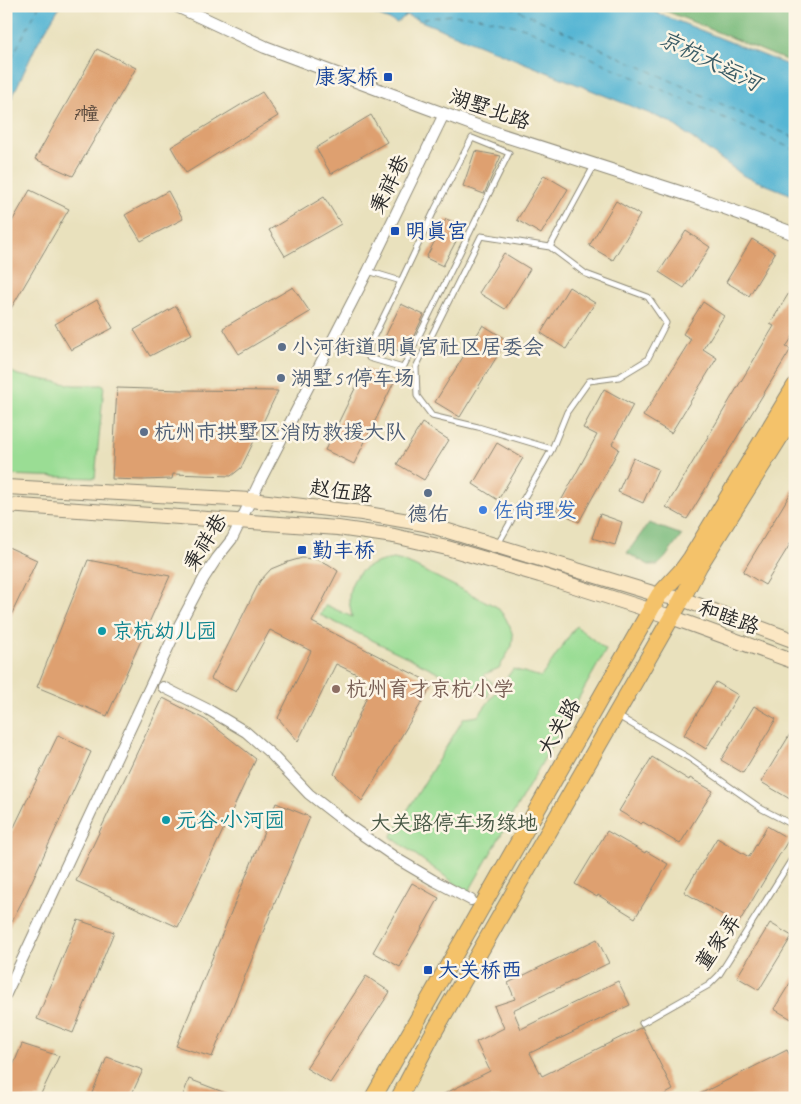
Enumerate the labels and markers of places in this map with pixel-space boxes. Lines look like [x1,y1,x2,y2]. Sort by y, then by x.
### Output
place label: 康家桥 [315,64,378,90]
marker: 康家桥 [382,71,394,83]
place label: 明真宫 [405,218,468,244]
marker: 明真宫 [389,225,401,237]
place label: 小河街道明真宫社区居委会 [292,334,544,360]
marker: 小河街道明真宫社区居委会 [276,341,288,353]
place label: 湖墅51停车场 [291,365,415,391]
marker: 湖墅51停车场 [275,372,287,384]
place label: 杭州市拱墅区消防救援大队 [154,419,406,445]
marker: 杭州市拱墅区消防救援大队 [138,426,150,438]
marker: 德佑 [422,487,434,499]
place label: 佐尚理发 [493,497,577,523]
place label: 德佑 [407,501,449,527]
marker: 佐尚理发 [477,504,489,516]
place label: 勤丰桥 [312,537,375,563]
marker: 勤丰桥 [296,544,308,556]
place label: 京杭幼儿园 [112,618,217,644]
marker: 京杭幼儿园 [96,625,108,637]
place label: 杭州育才京杭小学 [346,676,514,702]
marker: 杭州育才京杭小学 [330,683,342,695]
place label: 元谷·小河园 [176,807,285,833]
marker: 元谷·小河园 [160,814,172,826]
place label: 大关桥西 [438,957,522,983]
marker: 大关桥西 [422,964,434,976]

